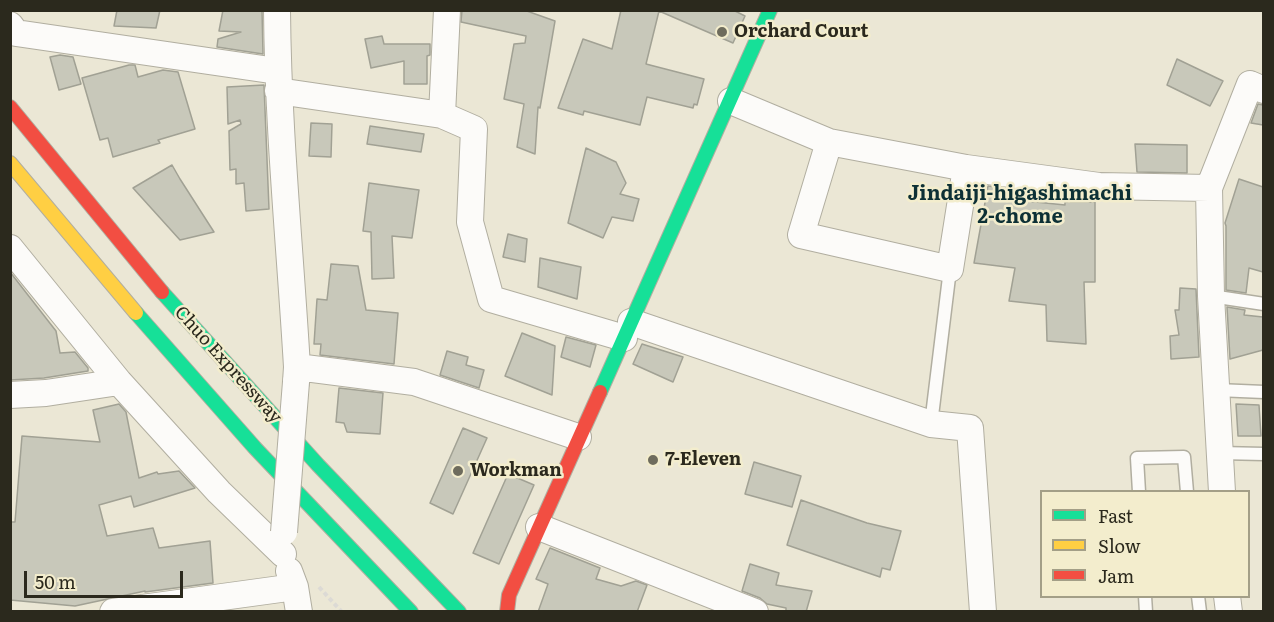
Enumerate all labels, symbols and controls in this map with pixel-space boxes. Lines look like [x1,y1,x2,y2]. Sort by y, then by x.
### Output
place label: Orchard Court [734,21,868,43]
marker: Orchard Court [715,25,729,39]
district label: Jindaiji-higashimachi 2-chome [908,182,1132,229]
street label: Chuo Expressway [170,302,286,428]
place label: 7-Eleven [665,449,741,471]
marker: 7-Eleven [646,453,660,467]
place label: Workman [470,460,562,482]
marker: Workman [451,464,465,478]
legend [1040,490,1250,598]
text: Fast [1098,502,1133,529]
text: Slow [1098,532,1140,559]
scale bar [27,559,186,597]
text: Jam [1098,562,1134,589]
text: 50 m [35,568,76,595]

